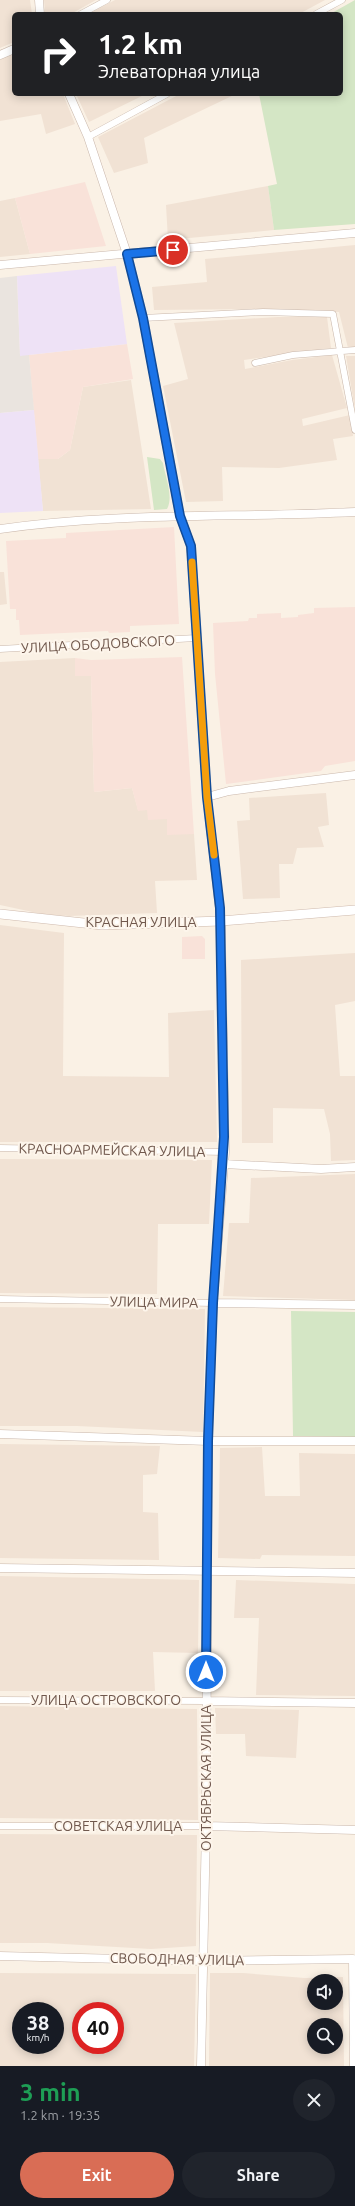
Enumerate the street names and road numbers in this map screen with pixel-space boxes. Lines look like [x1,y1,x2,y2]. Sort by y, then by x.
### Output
street label: УЛИЦА ОБОДОВСКОГО [21,632,176,656]
street label: КРАСНАЯ УЛИЦА [85,914,197,930]
street label: КРАСНОАРМЕЙСКАЯ УЛИЦА [18,1139,206,1160]
street label: УЛИЦА МИРА [110,1293,198,1311]
street label: УЛИЦА ОСТРОВСКОГО [31,1692,181,1708]
street label: ОКТЯБРЬСКАЯ УЛИЦА [198,1705,214,1851]
street label: СОВЕТСКАЯ УЛИЦА [54,1818,182,1834]
street label: СВОБОДНАЯ УЛИЦА [110,1950,244,1968]

